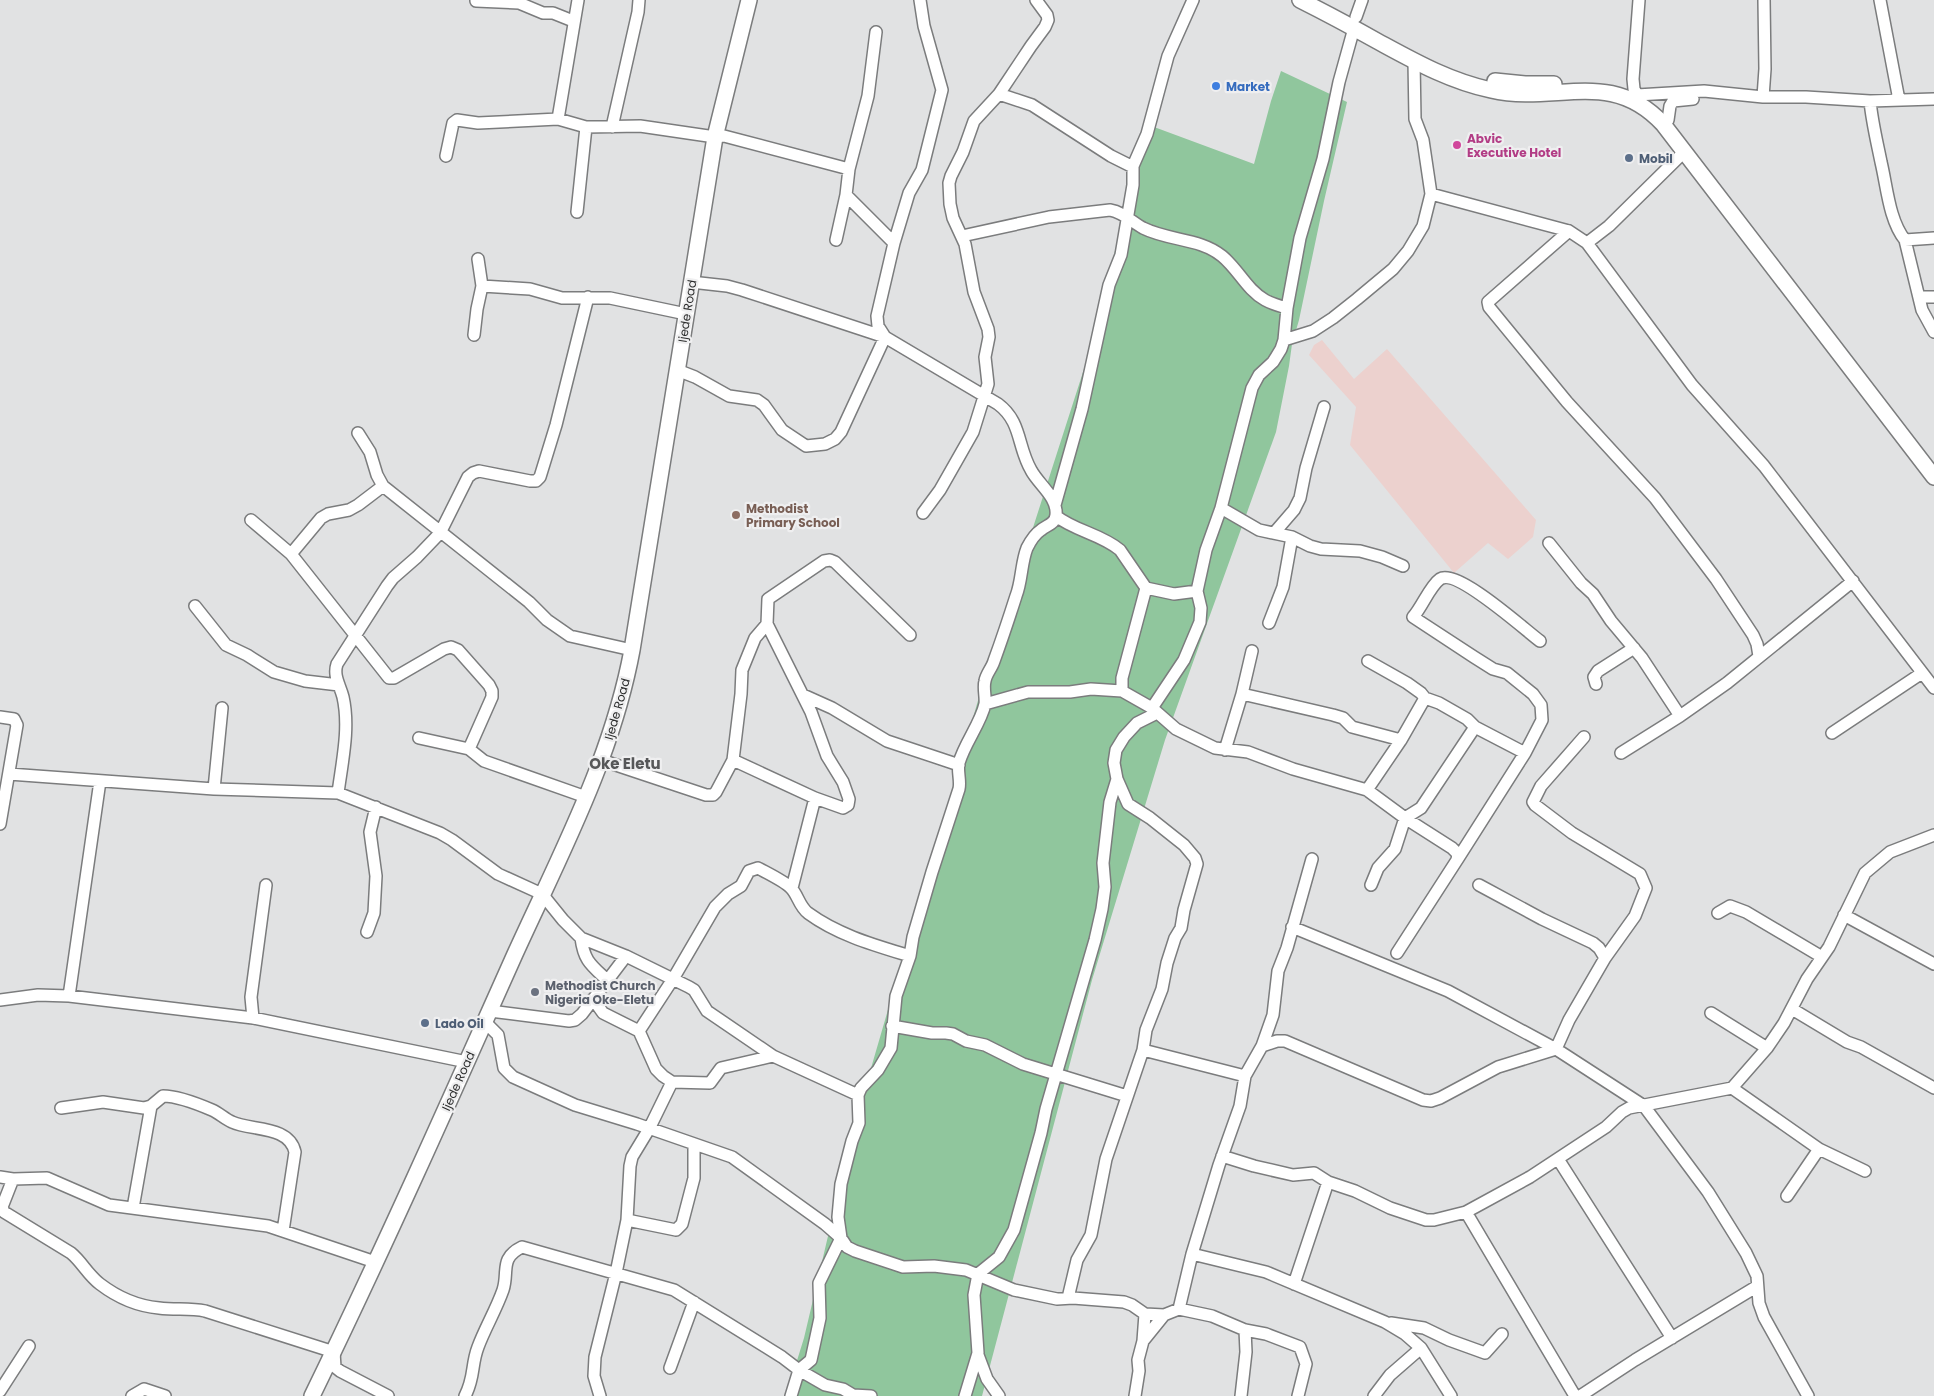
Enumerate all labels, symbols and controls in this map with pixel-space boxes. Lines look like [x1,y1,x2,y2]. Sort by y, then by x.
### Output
place label: Market [1226,78,1270,95]
marker: Market [1210,80,1222,92]
place label: Abvic Executive Hotel [1467,130,1561,161]
marker: Abvic Executive Hotel [1451,139,1463,151]
place label: Mobil [1639,150,1673,167]
marker: Mobil [1623,152,1635,164]
street label: Ijede Road [674,278,700,344]
place label: Methodist Primary School [746,500,840,531]
marker: Methodist Primary School [730,509,742,521]
street label: Ijede Road [600,676,634,742]
district label: Oke Eletu [589,753,661,774]
place label: Methodist Church Nigeria Oke-Eletu [545,977,656,1008]
marker: Methodist Church Nigeria Oke-Eletu [529,986,541,998]
place label: Lado Oil [435,1015,484,1032]
marker: Lado Oil [419,1017,431,1029]
street label: Ijede Road [437,1049,479,1113]

